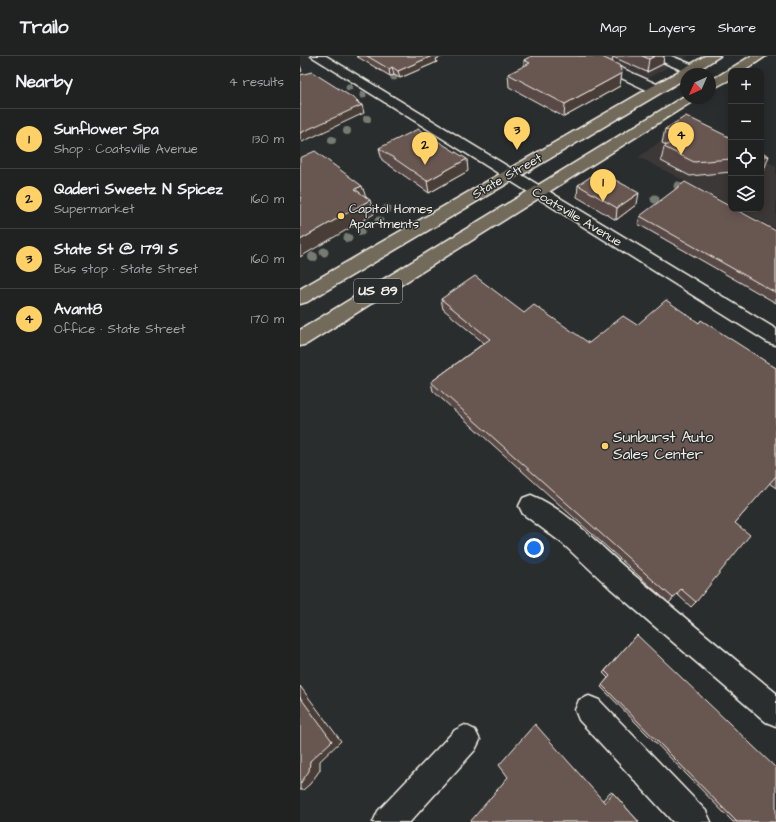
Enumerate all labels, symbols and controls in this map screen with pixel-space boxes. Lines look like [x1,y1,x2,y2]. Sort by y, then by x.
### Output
text: Trailo [20,14,69,41]
text: Map [600,18,627,38]
text: Layers [649,18,696,38]
text: Share [718,18,756,38]
north arrow [680,68,716,104]
map controls [728,68,764,212]
button: + [728,68,764,104]
text: Nearby [16,70,73,94]
text: 4 results [229,73,284,91]
button: − [728,104,764,140]
pin: 3 [504,117,530,150]
text: Sunflower Spa [54,119,159,140]
pin: 4 [668,122,694,155]
text: 1 [28,130,30,148]
text: 130 m [252,130,284,148]
pin: 2 [412,132,438,165]
text: Shop · Coatsville Avenue [54,140,198,158]
button: locate [728,140,764,176]
street label: State Street [469,148,546,203]
pin: 1 [590,169,616,202]
button: layers [728,176,764,212]
text: Qaderi Sweetz N Spicez [54,179,223,200]
street label: Coatsville Avenue [529,183,625,251]
text: 2 [25,190,33,208]
text: 160 m [251,190,284,208]
text: Supermarket [54,200,135,218]
place label: Capitol Homes Apartments [349,200,433,233]
marker: Capitol Homes Apartments [336,211,346,221]
text: State St @ 1791 S [54,239,178,260]
text: 3 [26,250,32,268]
text: 160 m [251,250,284,268]
text: Bus stop · State Street [54,260,198,278]
road number: US 89 [354,279,402,303]
text: Avant8 [54,299,102,320]
text: 4 [25,310,33,328]
text: 170 m [251,310,284,328]
text: Office · State Street [54,320,185,338]
place label: Sunburst Auto Sales Center [613,427,714,465]
marker: Sunburst Auto Sales Center [600,441,610,451]
your location [524,538,544,558]

